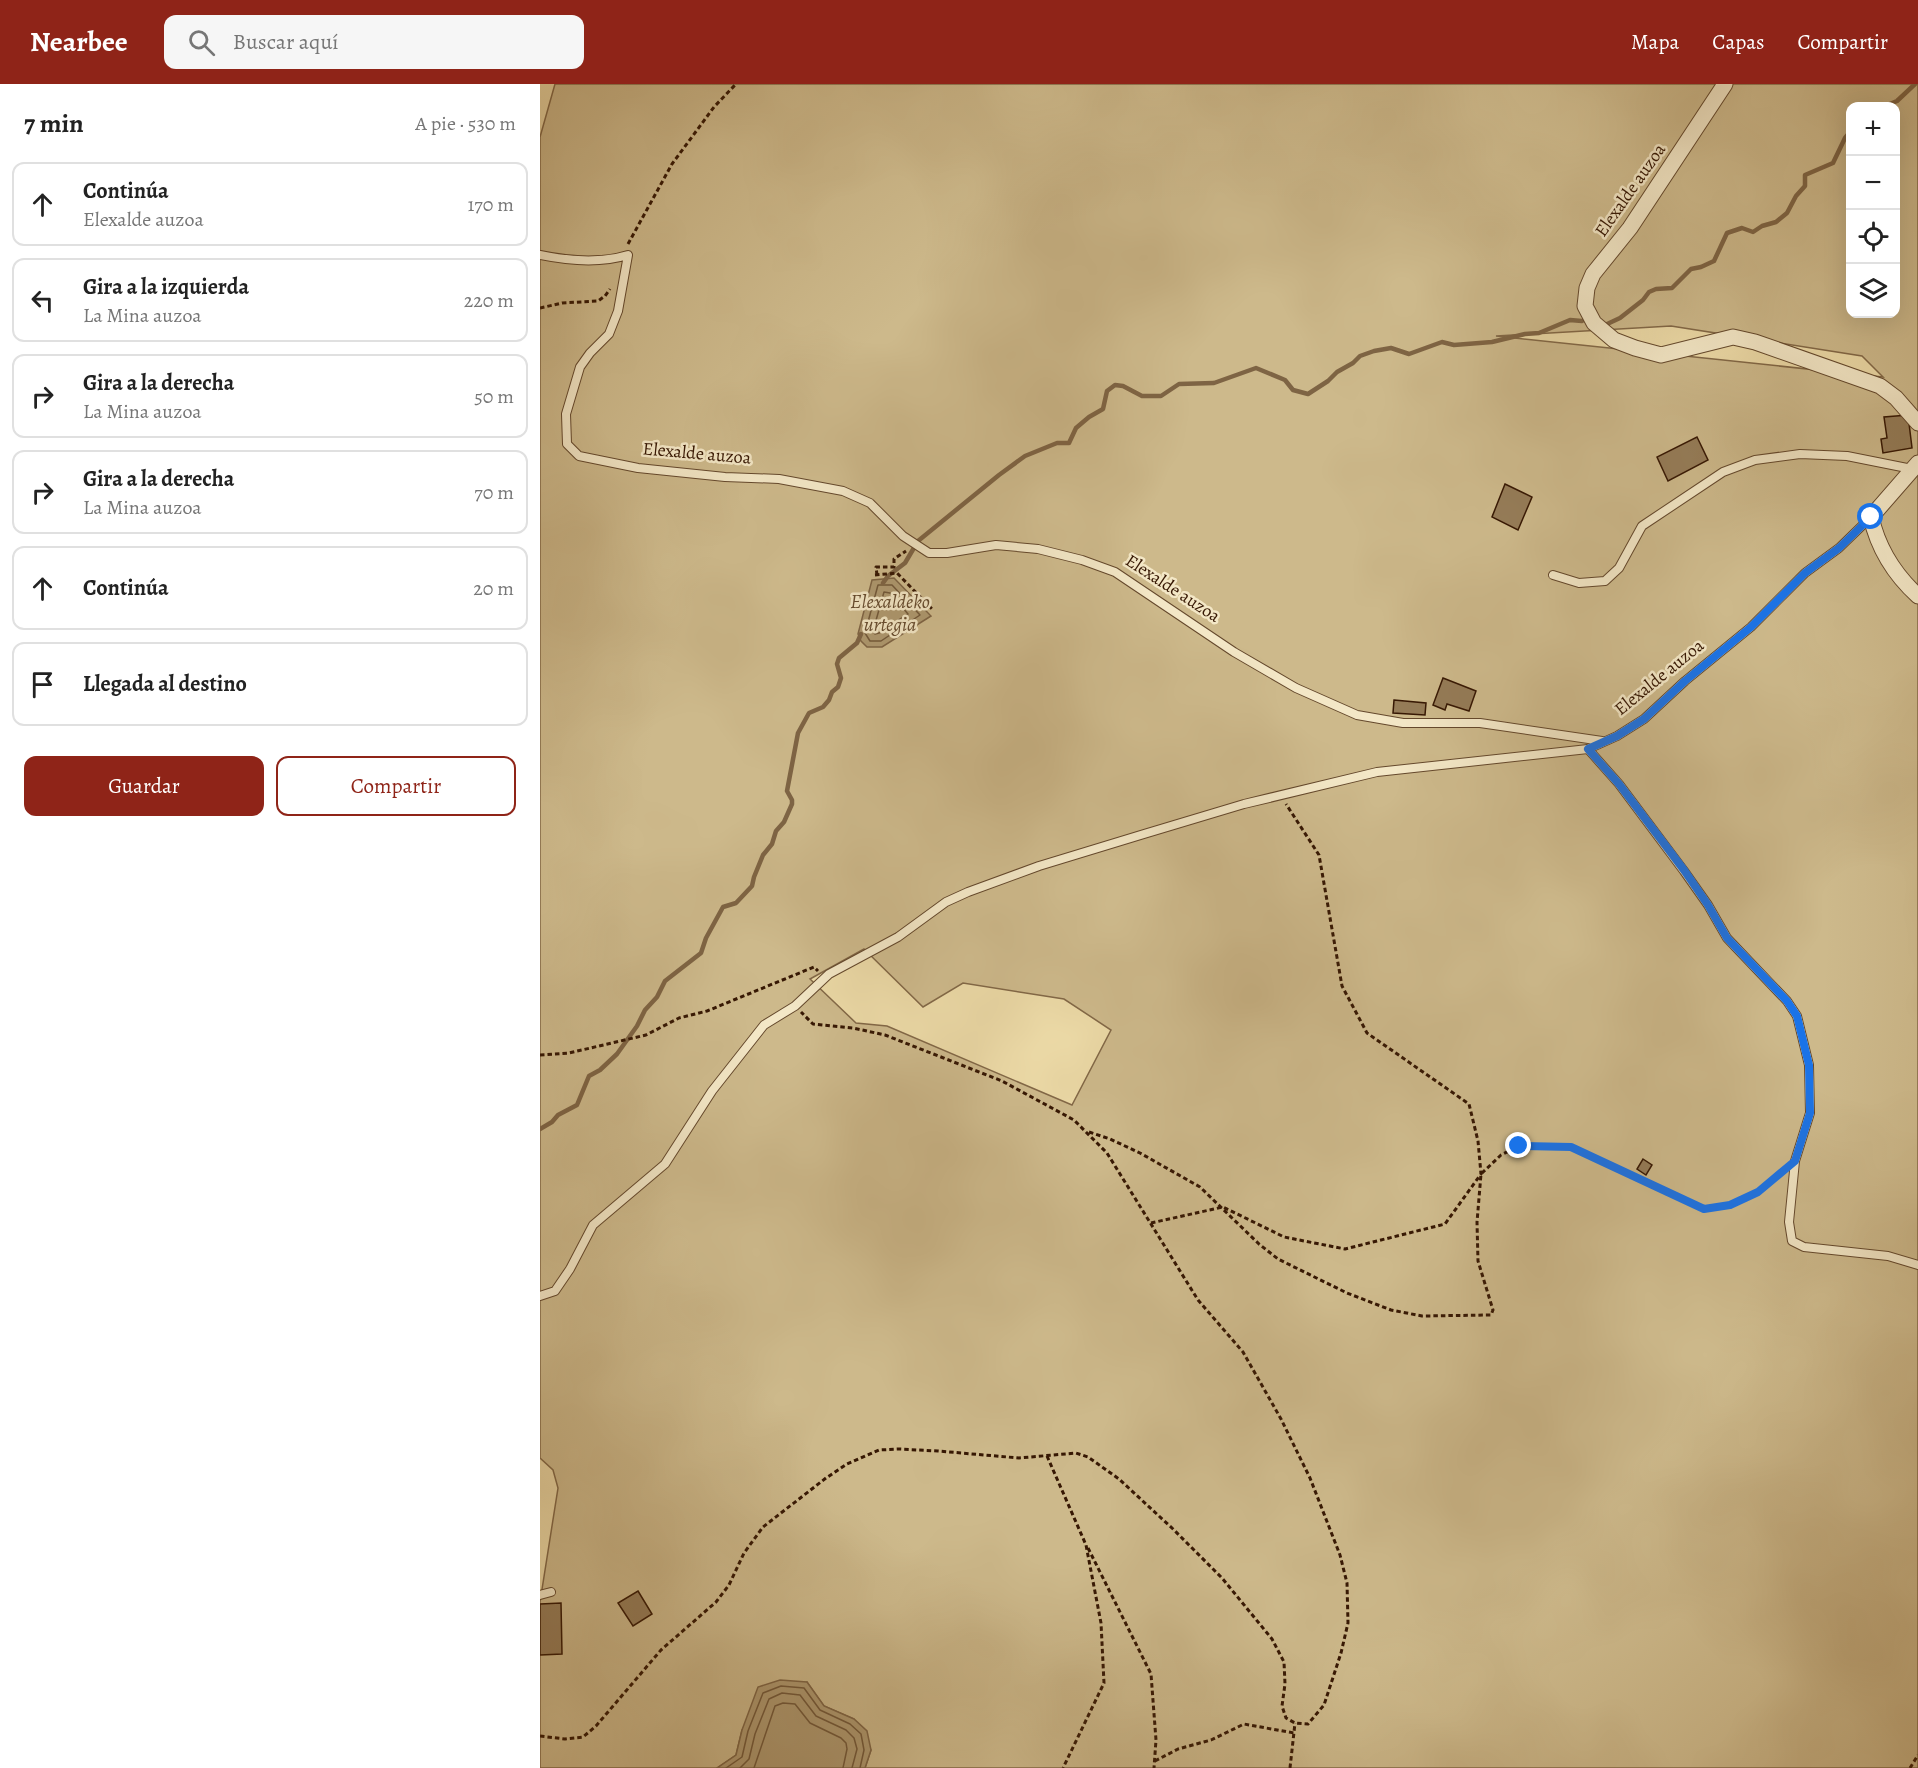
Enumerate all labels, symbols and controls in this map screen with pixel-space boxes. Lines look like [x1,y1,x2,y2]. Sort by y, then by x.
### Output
search box [164,15,584,69]
text: Nearbee [30,23,128,61]
icon: search [185,26,218,59]
text: Buscar aquí [233,27,339,57]
text: Mapa [1631,28,1679,56]
text: Capas [1712,28,1765,56]
text: Compartir [1798,28,1888,56]
map controls [1846,102,1900,318]
button: + [1846,102,1900,156]
text: 7 min [24,106,84,141]
text: A pie · 530 m [415,110,516,137]
street label: Elexalde auzoa [1589,138,1671,241]
button: − [1846,156,1900,210]
text: Continúa [83,176,169,206]
icon: ahead [26,188,59,221]
text: 170 m [468,191,514,218]
text: Elexalde auzoa [83,206,204,233]
button: locate [1846,210,1900,264]
button: layers [1846,264,1900,318]
text: Gira a la izquierda [83,272,249,302]
icon: left [26,284,59,317]
text: 220 m [464,287,514,314]
text: La Mina auzoa [83,302,202,329]
text: Gira a la derecha [83,368,234,398]
icon: right [26,380,59,413]
text: 50 m [474,383,514,410]
text: La Mina auzoa [83,398,202,425]
street label: Elexalde auzoa [642,436,753,470]
text: Gira a la derecha [83,464,234,494]
icon: right [26,476,59,509]
text: 70 m [474,479,514,506]
text: La Mina auzoa [83,494,202,521]
route start [1857,503,1883,529]
street label: Elexalde auzoa [1121,548,1226,628]
icon: ahead [26,572,59,605]
text: Continúa [83,573,169,603]
text: 20 m [473,575,514,602]
water label: Elexaldeko urtegia [850,588,930,638]
street label: Elexalde auzoa [1609,633,1709,721]
icon: arrive [26,668,59,701]
text: Llegada al destino [83,669,247,699]
button: Guardar [24,756,264,816]
button: Compartir [276,756,516,816]
route end [1505,1132,1531,1158]

